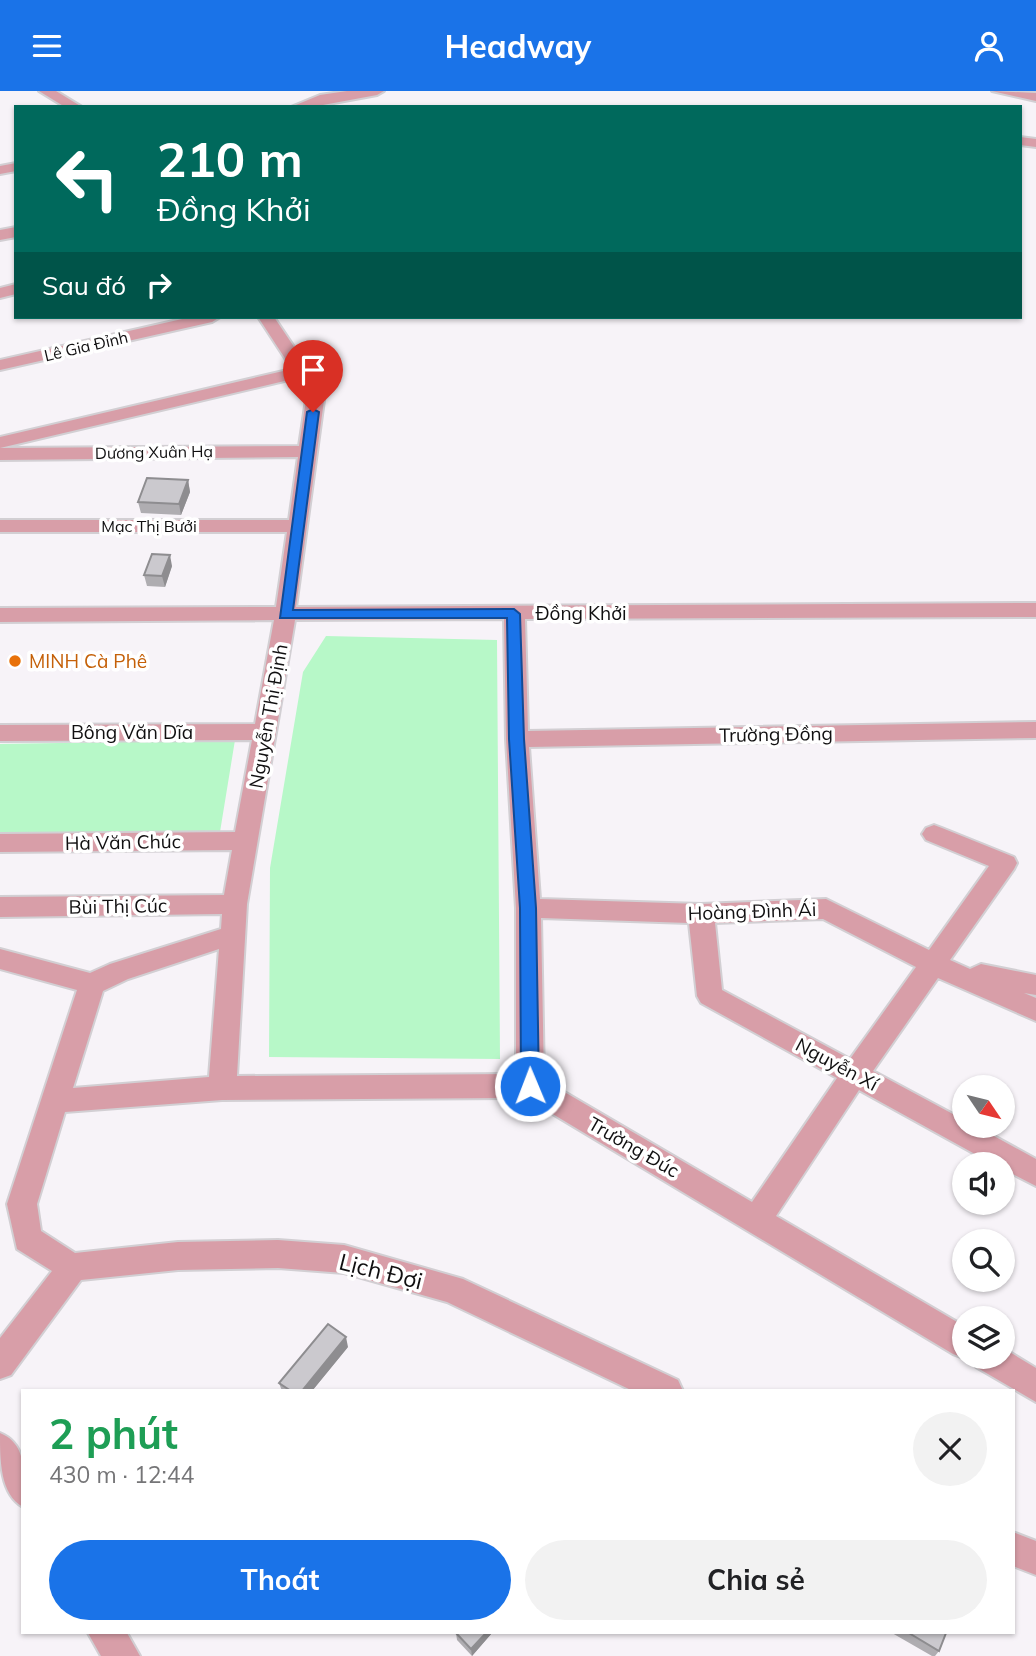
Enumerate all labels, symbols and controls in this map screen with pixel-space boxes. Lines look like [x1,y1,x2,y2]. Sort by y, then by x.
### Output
text: Headway [445,26,591,66]
icon: menu [28,27,66,65]
icon: person [970,27,1008,65]
text: 210 m [157,128,303,189]
icon: left [42,133,133,224]
text: Đồng Khởi [157,189,311,229]
icon: right [140,266,178,304]
text: Sau đó [42,269,126,302]
street label: Lê Gia Đỉnh [42,327,130,365]
pin [283,340,343,412]
icon: arrive [294,351,332,389]
street label: Dương Xuân Hạ [95,441,213,463]
street label: Mạc Thị Bưởi [101,516,197,536]
street label: Đồng Khởi [535,601,627,625]
street label: Nguyễn Thị Định [243,642,293,790]
place label: MINH Cà Phê [29,649,147,673]
marker: MINH Cà Phê [7,653,23,669]
street label: Bông Văn Dĩa [71,720,193,744]
street label: Trường Đồng [719,721,833,747]
street label: Hà Văn Chúc [65,829,181,855]
street label: Bùi Thị Cúc [68,893,168,919]
street label: Hoàng Đình Ái [687,897,817,925]
street label: Nguyễn Xí [792,1032,884,1096]
position arrow [493,1049,567,1123]
north arrow [952,1075,1015,1137]
map controls [952,1075,1015,1369]
street label: Trường Đúc [584,1111,684,1183]
button: sound [952,1152,1015,1215]
button: search [952,1229,1015,1292]
street label: Lịch Đợi [336,1247,426,1295]
button: layers [952,1306,1015,1369]
text: 2 phút [49,1407,178,1460]
button: close [913,1412,987,1486]
text: 430 m · 12:44 [49,1460,194,1489]
button: Thoát [49,1540,511,1620]
button: Chia sẻ [525,1540,987,1620]

